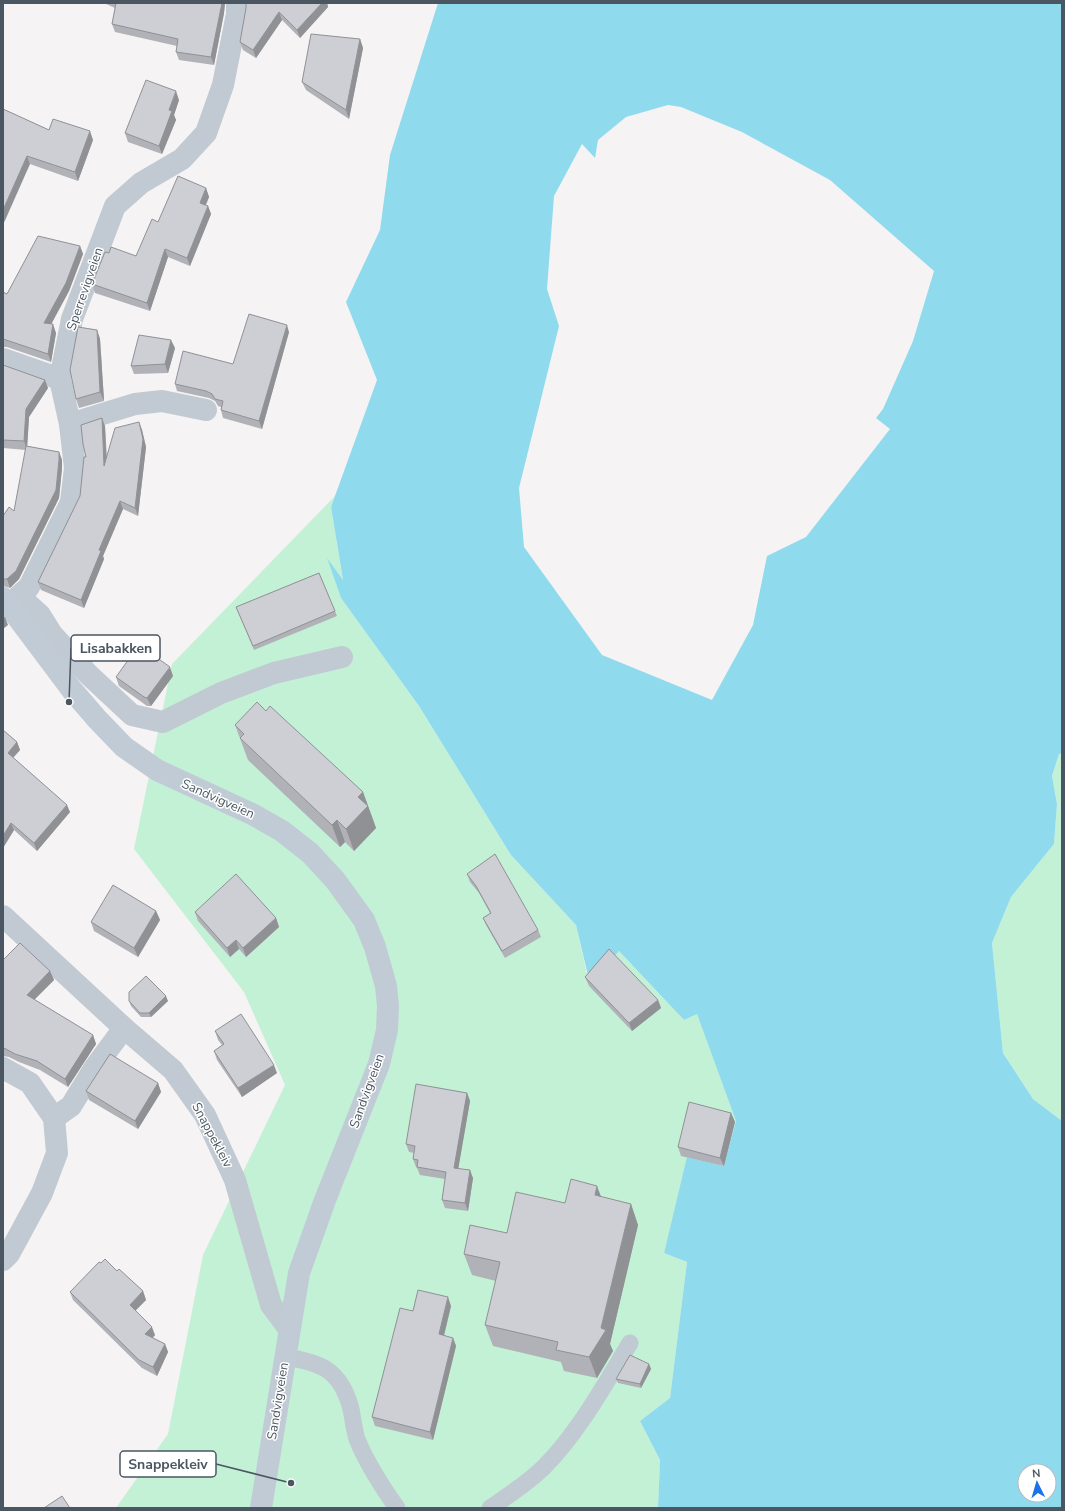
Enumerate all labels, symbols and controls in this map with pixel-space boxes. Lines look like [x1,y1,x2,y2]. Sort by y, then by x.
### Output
street label: Sperrevigveien [62,245,108,333]
callout: Lisabakken [71,635,160,661]
text: Lisabakken [80,639,152,658]
street label: Sandvigveien [179,775,257,823]
street label: Sandvigveien [345,1051,389,1131]
street label: Snappekleiv [187,1099,237,1171]
street label: Sandvigveien [263,1361,293,1441]
callout: Snappekleiv [120,1451,216,1477]
text: Snappekleiv [128,1455,208,1474]
north arrow [1017,1463,1057,1503]
text: N [1031,1466,1041,1481]

